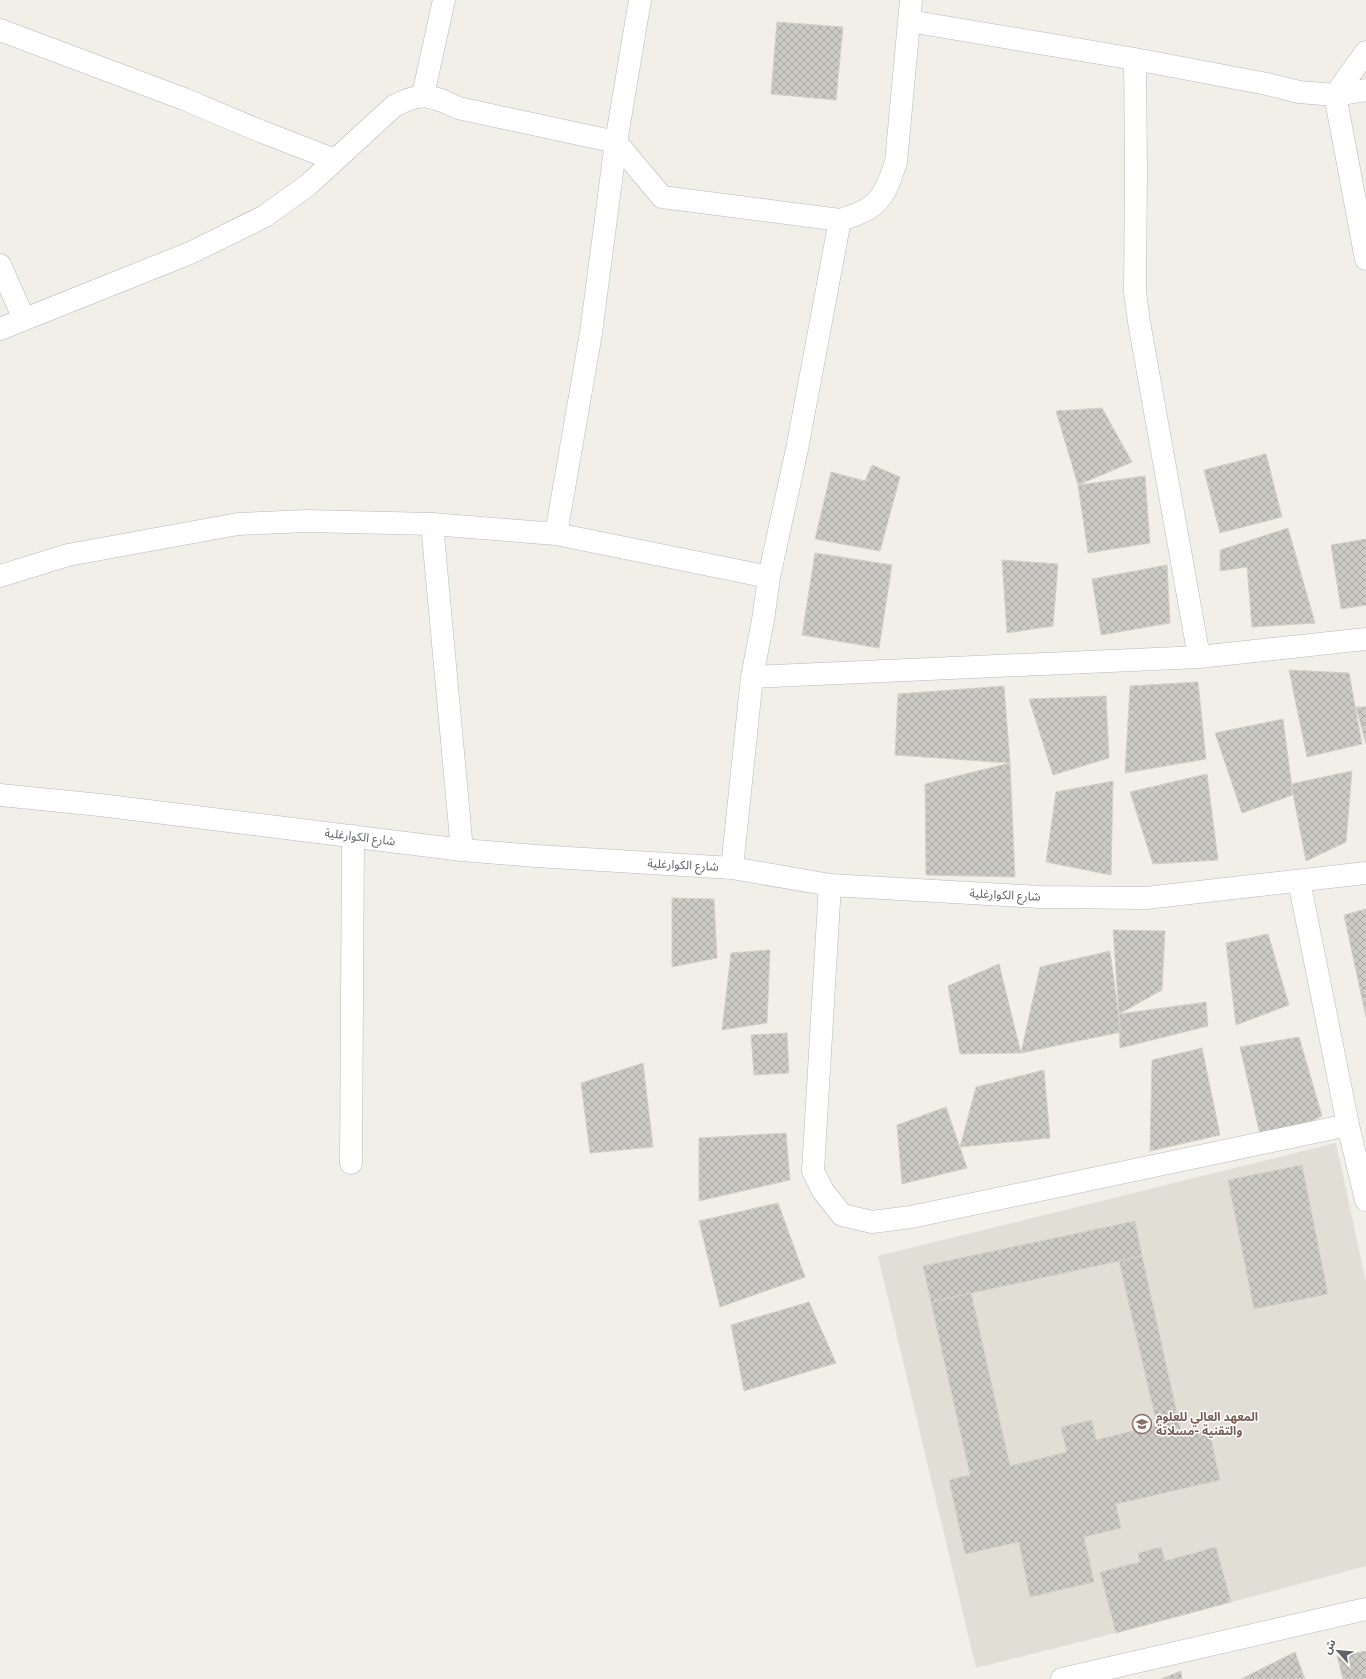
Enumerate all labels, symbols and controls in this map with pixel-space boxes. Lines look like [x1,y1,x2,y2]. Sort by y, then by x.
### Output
street label: شارع الكوارغلية [324,826,396,850]
street label: شارع الكوارغلية [647,856,719,876]
street label: شارع الكوارغلية [969,886,1041,906]
place label: المعهد العالي للعلوم والتقنية -مسلاتة [1156,1410,1258,1438]
school or university icon: المعهد العالي للعلوم والتقنية -مسلاتة [1131,1413,1153,1435]
north arrow [1318,1631,1358,1671]
text: ش [1320,1637,1339,1656]

